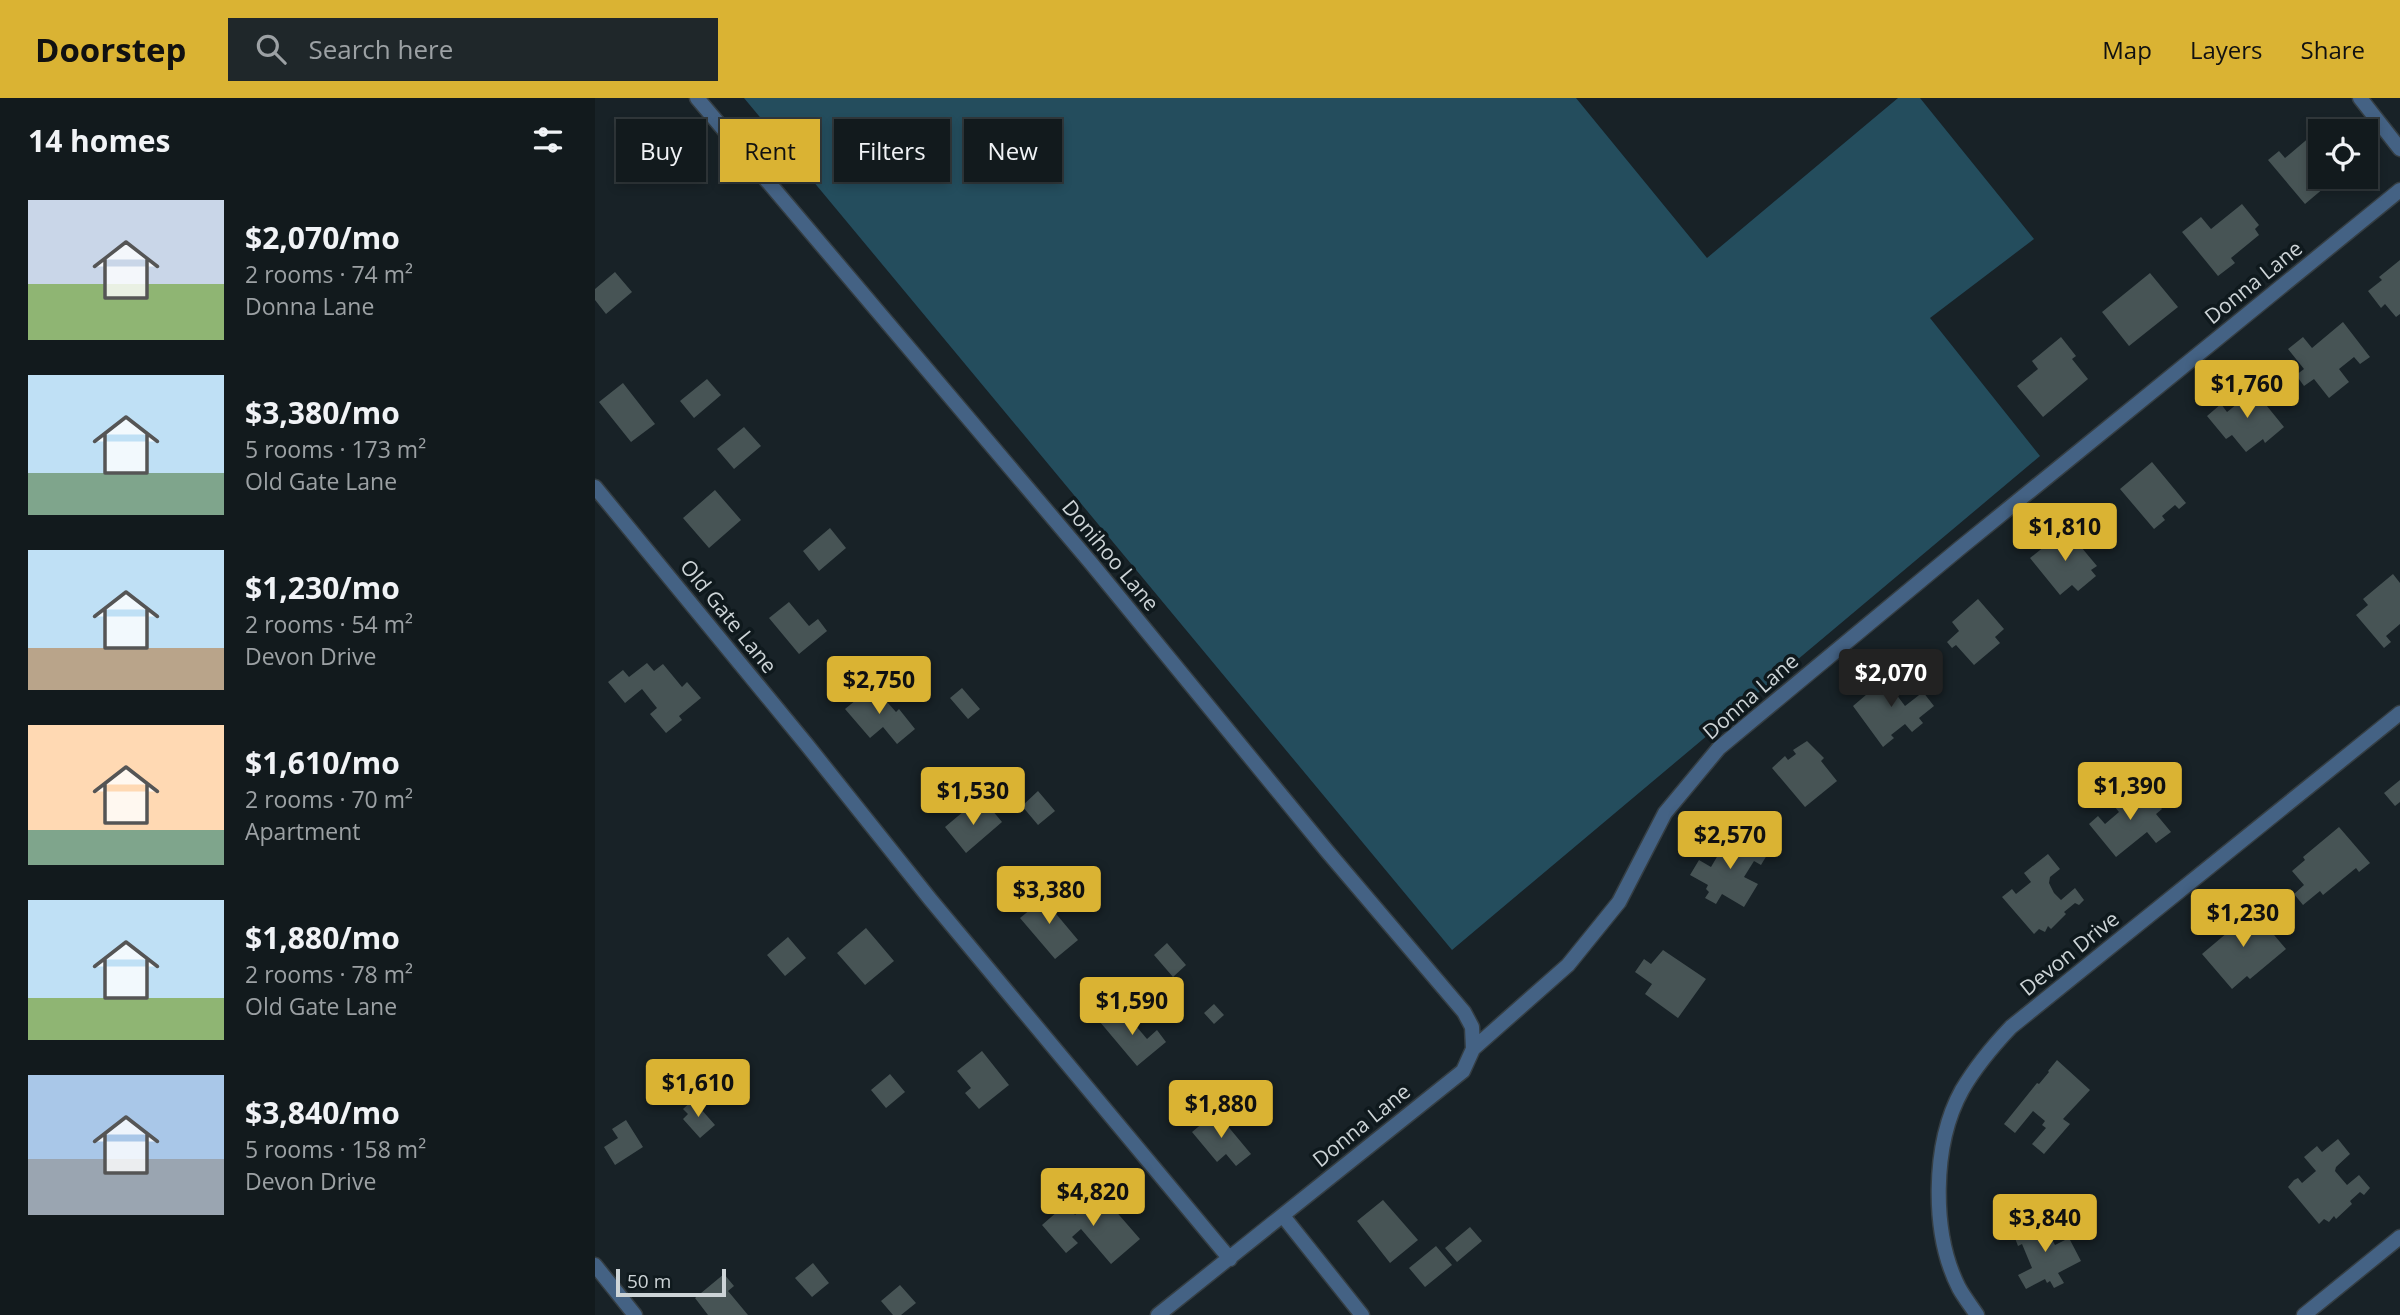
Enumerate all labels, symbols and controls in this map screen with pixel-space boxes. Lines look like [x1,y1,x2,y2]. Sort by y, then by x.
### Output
search box [228,18,718,81]
text: Doorstep [35,27,186,72]
icon: search [252,30,290,68]
text: Search here [308,31,453,67]
text: Map [2102,33,2152,66]
text: Layers [2190,33,2263,66]
text: Share [2301,33,2365,66]
chip: Buy [616,119,706,182]
chip: Rent [720,119,820,182]
chip: Filters [834,119,950,182]
chip: New [964,119,1062,182]
map controls [2308,119,2378,189]
button: locate [2308,119,2378,189]
text: 14 homes [28,120,171,161]
icon: filters [529,121,567,159]
text: $2,070/mo [245,217,400,258]
icon: home [84,228,168,312]
street label: Donna Lane [2198,234,2308,330]
text: 2 rooms · 74 m² [245,258,413,290]
text: Donna Lane [245,290,374,322]
pin: $1,760 [2190,360,2304,420]
text: $1,760 [2211,367,2283,399]
text: $3,380/mo [245,392,400,433]
icon: home [84,403,168,487]
text: 5 rooms · 173 m² [245,433,426,465]
text: Old Gate Lane [245,465,397,497]
street label: Donihoo Lane [1056,494,1166,616]
pin: $1,810 [2008,504,2122,563]
text: $1,810 [2029,510,2101,542]
street label: Old Gate Lane [674,553,784,679]
text: $1,230/mo [245,567,400,608]
icon: home [84,578,168,662]
text: 2 rooms · 54 m² [245,608,413,640]
text: Devon Drive [245,640,376,672]
street label: Donna Lane [1696,647,1804,745]
pin: $2,070 [1834,650,1948,709]
pin: $2,750 [822,656,936,716]
text: $2,070 [1855,656,1927,688]
text: $2,750 [843,663,915,695]
text: $1,610/mo [245,742,400,783]
icon: home [84,753,168,837]
pin: $1,390 [2073,762,2187,822]
pin: $1,530 [916,768,1030,827]
text: $1,390 [2094,769,2166,801]
text: $1,530 [937,774,1009,806]
text: 2 rooms · 70 m² [245,783,413,815]
pin: $2,570 [1673,812,1787,871]
text: Apartment [245,815,361,847]
text: $2,570 [1694,818,1766,850]
pin: $3,380 [992,866,1106,926]
text: $3,380 [1013,873,1085,905]
pin: $1,230 [2186,890,2300,949]
text: $1,230 [2207,896,2279,928]
street label: Devon Drive [2014,904,2124,1002]
text: $1,880/mo [245,917,400,958]
icon: home [84,928,168,1012]
text: 2 rooms · 78 m² [245,958,413,990]
pin: $1,590 [1075,978,1189,1037]
text: $1,590 [1096,984,1168,1016]
text: Old Gate Lane [245,990,397,1022]
pin: $1,610 [641,1060,755,1119]
text: $1,610 [662,1066,734,1098]
street label: Donna Lane [1306,1077,1416,1173]
pin: $1,880 [1164,1080,1278,1140]
text: $1,880 [1185,1087,1257,1119]
text: $3,840/mo [245,1092,400,1133]
icon: home [84,1103,168,1187]
text: 5 rooms · 158 m² [245,1133,426,1165]
text: Devon Drive [245,1165,376,1197]
pin: $4,820 [1036,1168,1150,1228]
text: $4,820 [1057,1175,1129,1207]
pin: $3,840 [1988,1194,2102,1254]
text: $3,840 [2009,1201,2081,1233]
scale bar [616,1266,726,1298]
text: 50 m [627,1268,671,1294]

